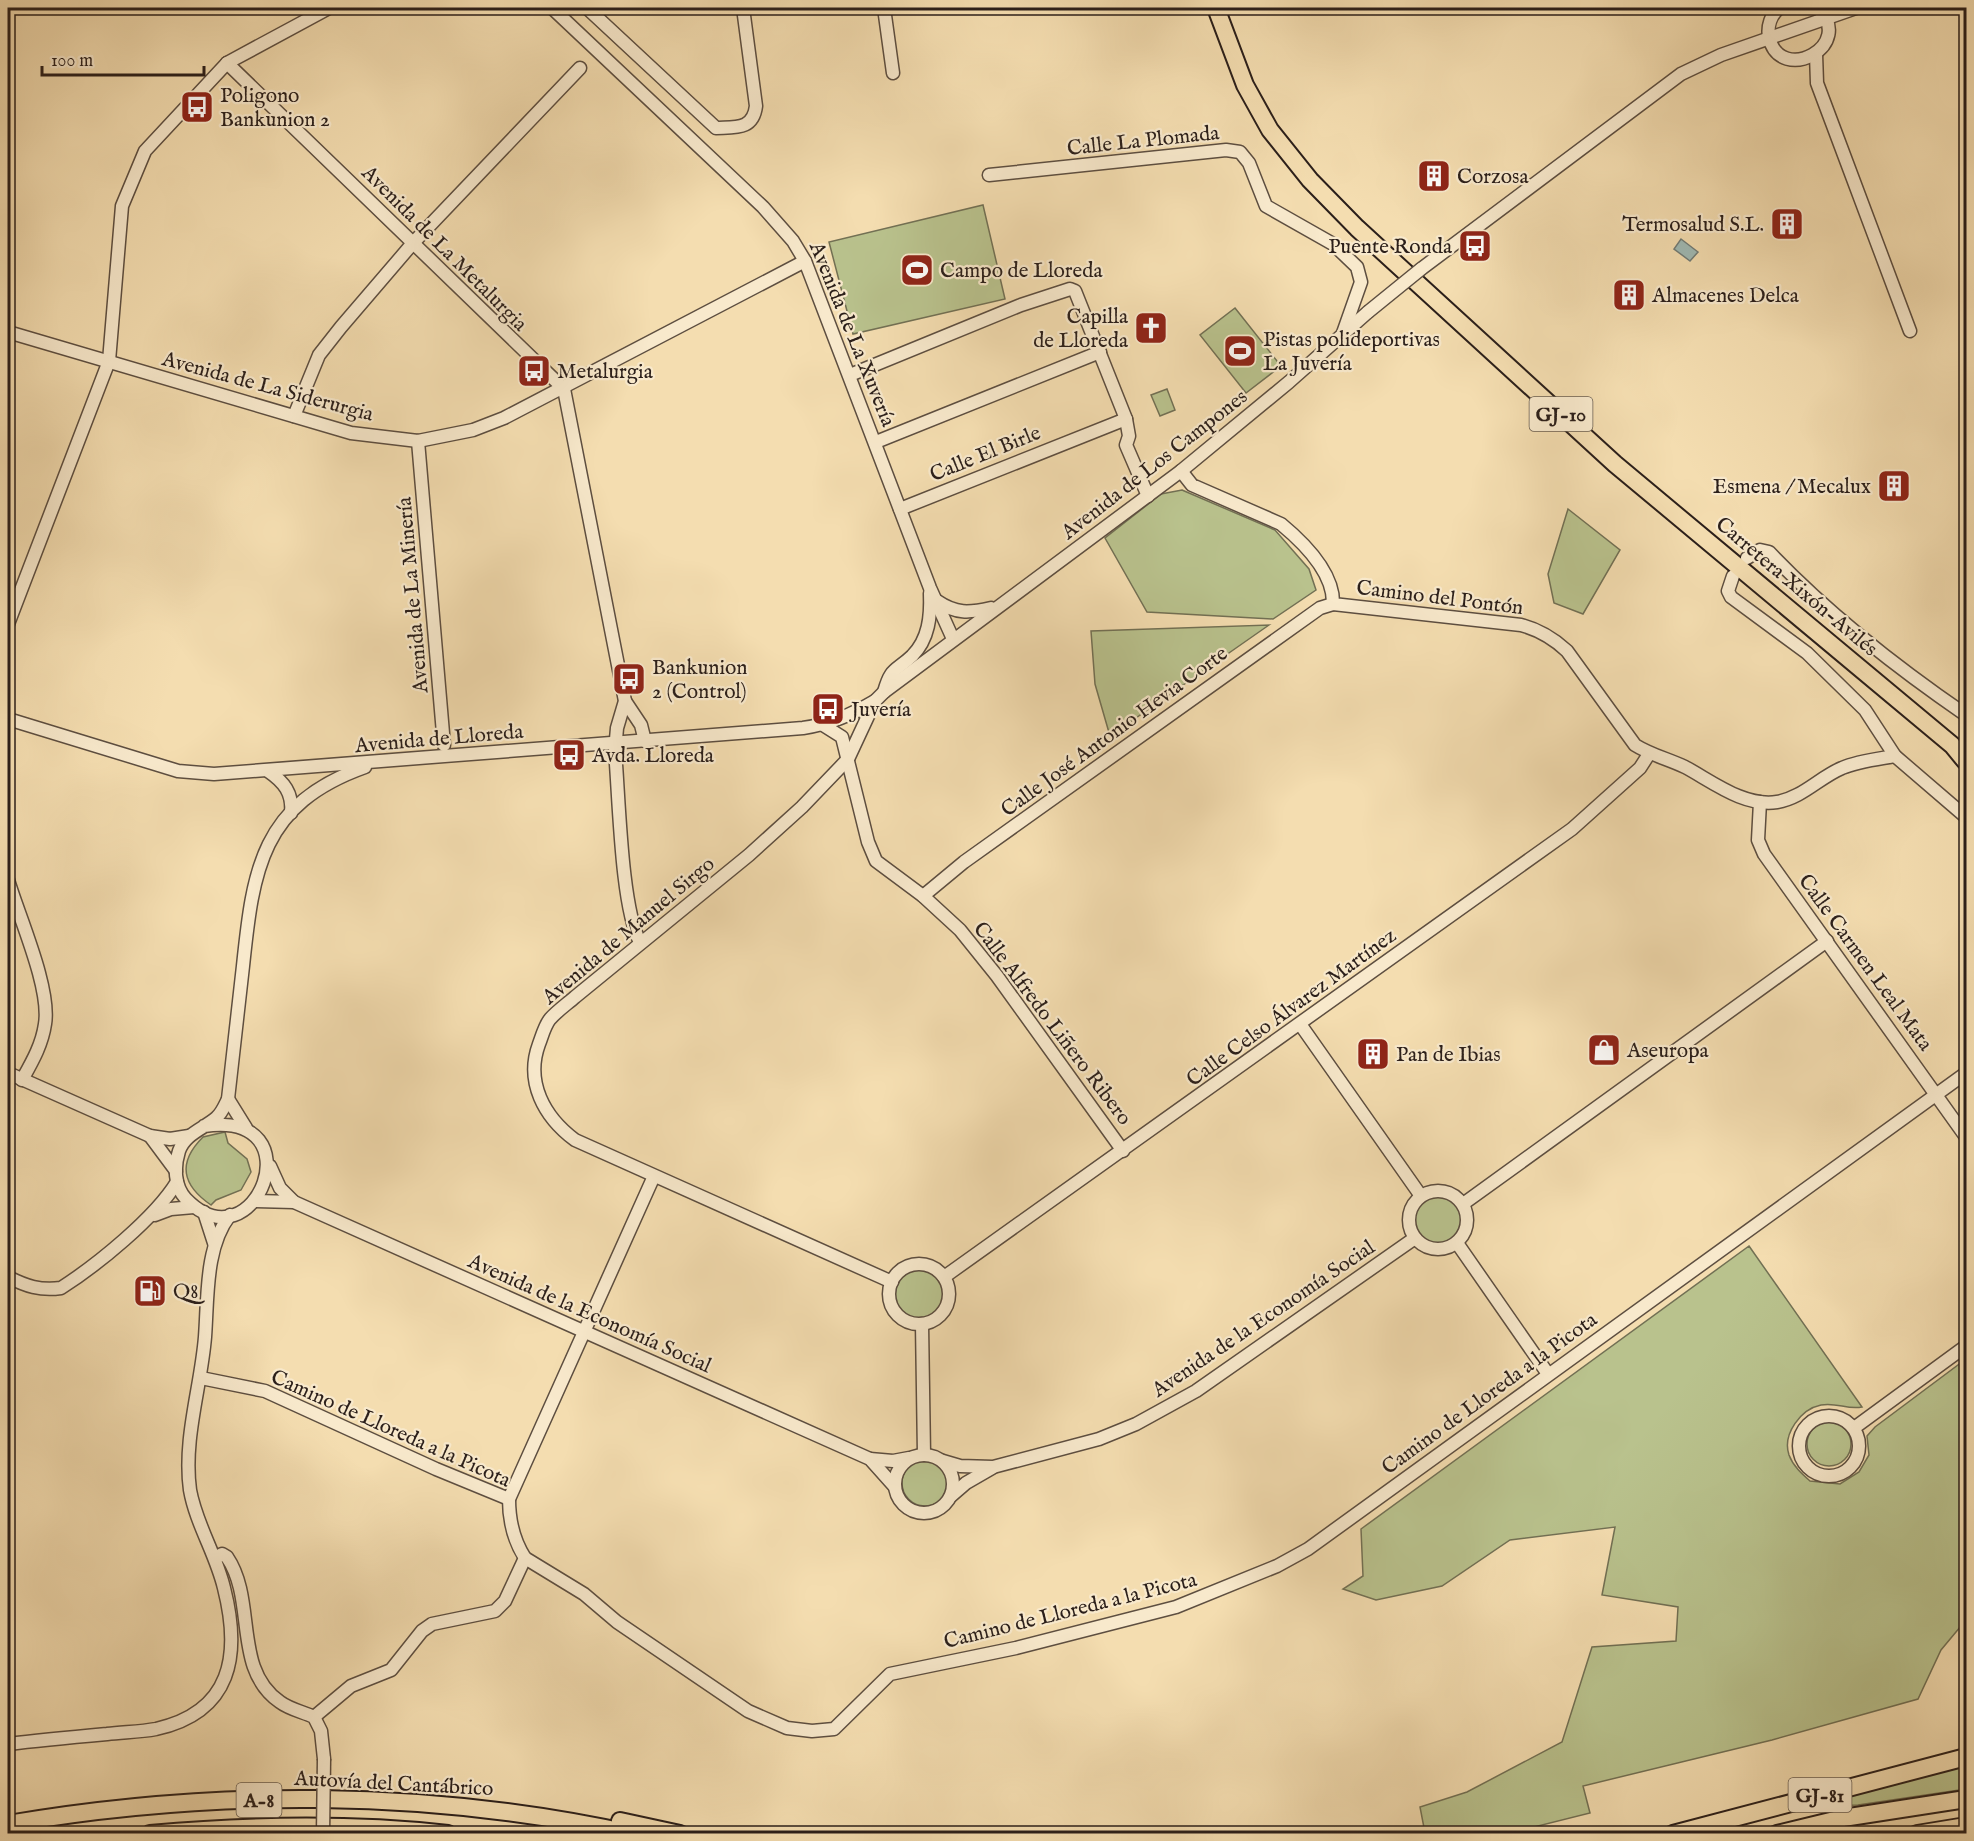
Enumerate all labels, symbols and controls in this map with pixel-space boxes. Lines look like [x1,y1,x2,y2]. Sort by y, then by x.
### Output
scale bar [42,39,204,77]
text: 100 m [51,50,93,73]
place label: Poligono Bankunion 2 [220,83,330,134]
bus stop icon: Poligono Bankunion 2 [179,89,215,125]
street label: Calle La Plomada [1066,120,1222,163]
building icon: Corzosa [1416,158,1452,194]
street label: Avenida de La Metalurgia [354,160,533,338]
place label: Corzosa [1457,164,1529,191]
building icon: Termosalud S.L. [1769,206,1805,242]
place label: Termosalud S.L. [1622,212,1764,239]
bus stop icon: Puente Ronda [1457,228,1493,264]
place label: Puente Ronda [1328,234,1453,261]
street label: Avenida de La Xuvería [802,237,901,432]
sports icon: Campo de Lloreda [899,252,935,288]
place label: Campo de Lloreda [940,258,1103,285]
building icon: Almacenes Delca [1611,277,1647,313]
place label: Almacenes Delca [1651,283,1800,310]
place label: Capilla de Lloreda [1033,304,1129,355]
church icon: Capilla de Lloreda [1133,310,1169,346]
place label: Pistas polideportivas La Juvería [1263,327,1440,378]
sports icon: Pistas polideportivas La Juvería [1222,333,1258,369]
street label: Avenida de La Siderurgia [158,346,377,429]
bus stop icon: Metalurgia [516,353,552,389]
place label: Metalurgia [557,359,654,386]
street label: Avenida de Los Campones [1056,384,1254,547]
road number: GJ-10 [1530,397,1592,431]
street label: Calle El Birle [926,420,1045,489]
building icon: Esmena / Mecalux [1876,468,1912,504]
place label: Esmena / Mecalux [1713,474,1871,501]
street label: Avenida de La Minería [391,495,436,695]
street label: Carretera Xixón-Avilés [1709,511,1883,663]
street label: Camino del Pontón [1355,575,1525,622]
street label: Calle José Antonio Hevia Corte [996,641,1234,824]
place label: Bankunion 2 (Control) [652,655,747,706]
bus stop icon: Bankunion 2 (Control) [611,661,647,697]
bus stop icon: Juvería [810,691,846,727]
place label: Juvería [849,697,912,724]
street label: Avenida de Lloreda [353,719,525,760]
bus stop icon: Avda. Lloreda [551,737,587,773]
place label: Avda. Lloreda [591,743,715,770]
street label: Avenida de Manuel Sirgo [536,851,721,1012]
street label: Calle Carmen Leal Mata [1791,869,1939,1057]
street label: Calle Alfredo Liñero Ribero [966,917,1137,1131]
street label: Calle Celso Álvarez Martínez [1181,922,1402,1093]
shop icon: Aseuropa [1586,1032,1622,1068]
building icon: Pan de Ibias [1355,1036,1391,1072]
place label: Aseuropa [1626,1038,1710,1065]
place label: Pan de Ibias [1396,1042,1501,1069]
street label: Avenida de la Economía Social [1146,1234,1381,1405]
street label: Avenida de la Economía Social [463,1248,715,1380]
fuel station icon: Q8 [132,1273,168,1309]
place label: Q8 [173,1279,205,1306]
street label: Camino de Lloreda a la Picota [1377,1306,1604,1481]
street label: Camino de Lloreda a la Picota [266,1364,515,1495]
street label: Camino de Lloreda a la Picota [941,1567,1201,1656]
street label: Autovía del Cantábrico [293,1766,494,1803]
road number: GJ-81 [1788,1778,1852,1812]
road number: A-8 [236,1783,282,1817]

